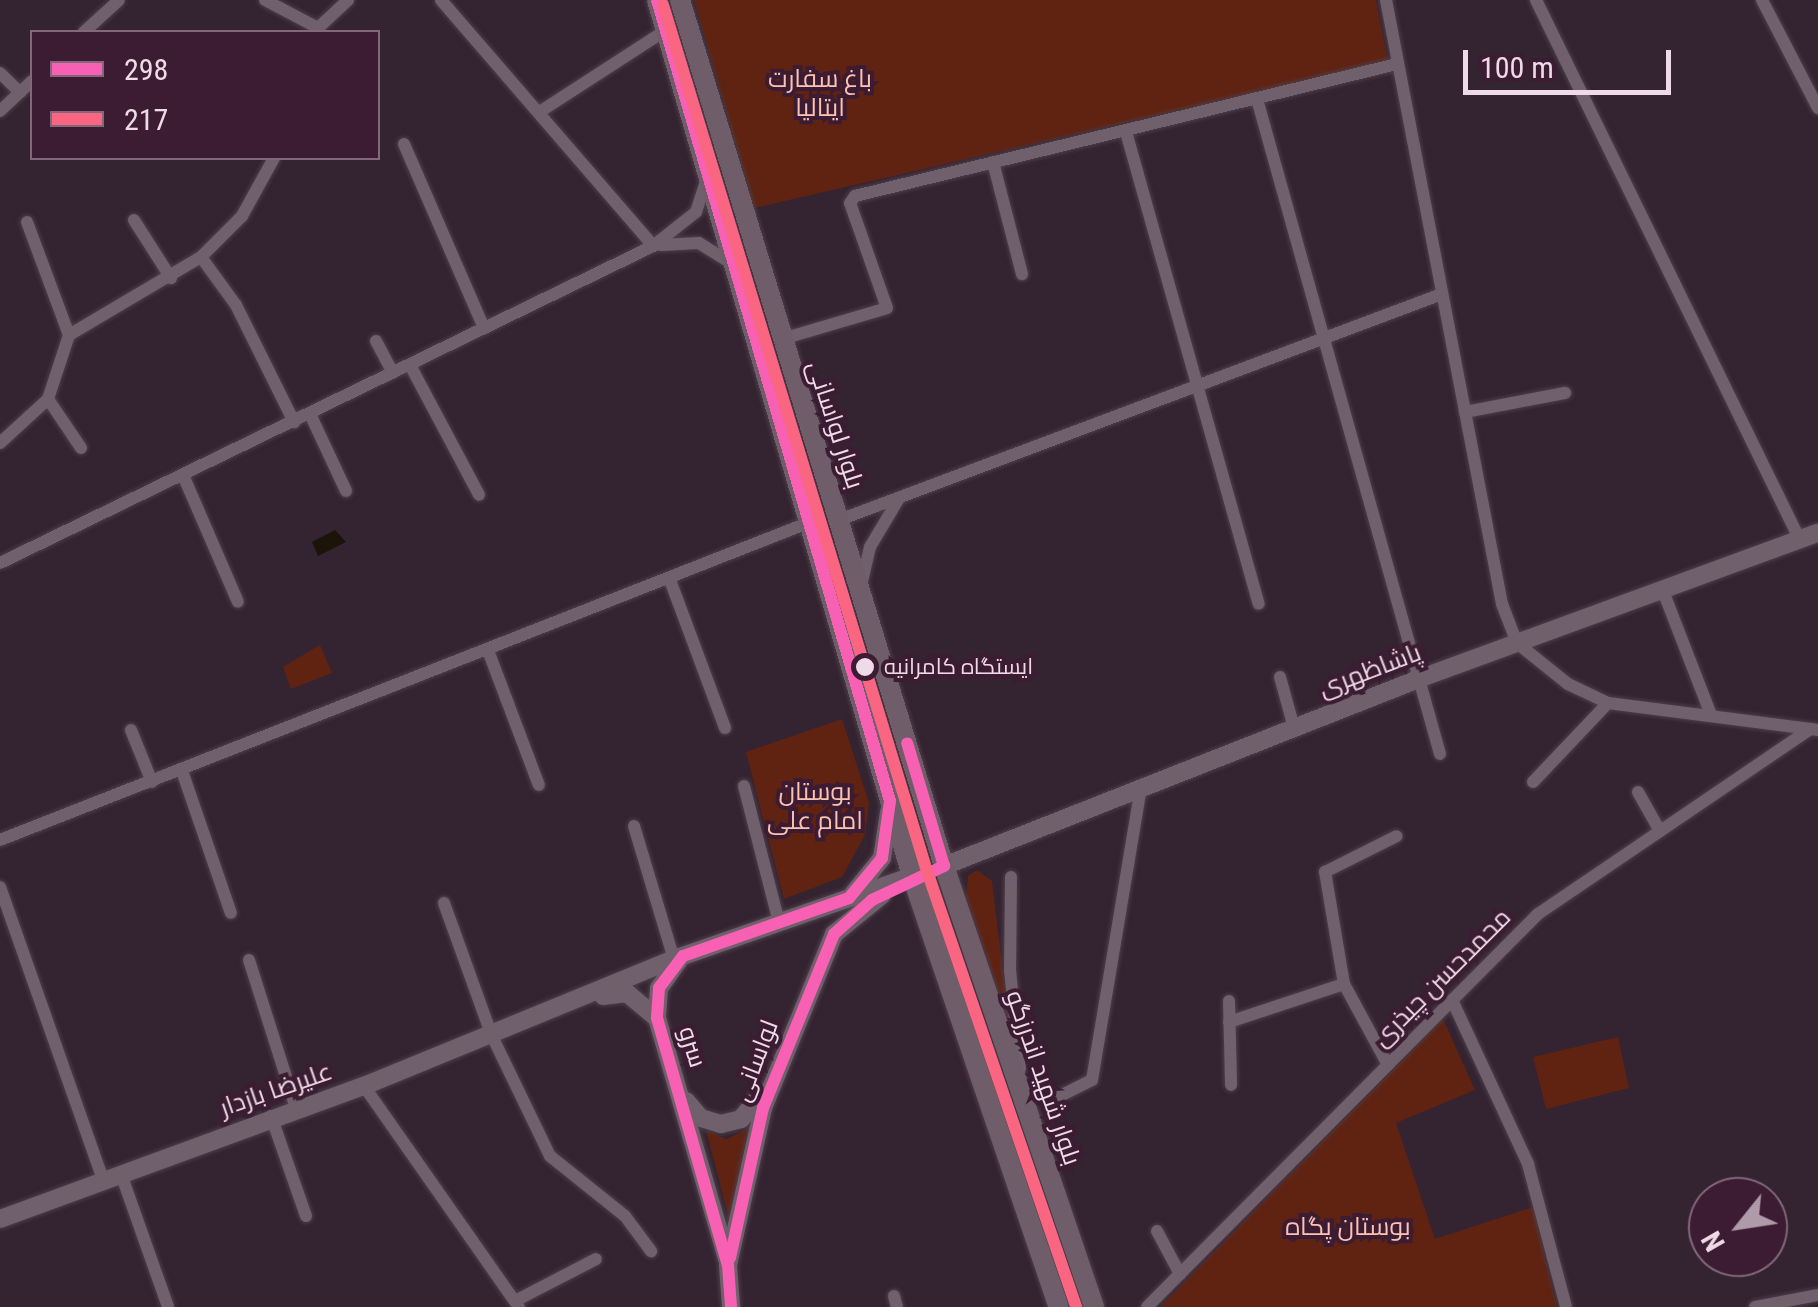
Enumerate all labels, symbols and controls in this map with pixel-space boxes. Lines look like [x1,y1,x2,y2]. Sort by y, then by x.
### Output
legend [30,30,380,160]
scale bar [1468,30,1676,92]
text: 100 m [1480,50,1554,85]
text: 298 [124,52,168,87]
park label: باغ سفارت ایتالیا [768,65,872,124]
text: 217 [124,102,168,137]
street label: بلوار لواسانی [800,357,870,493]
street label: پاشاظهری [1315,638,1425,704]
place label: ایستگاه کامرانیه [884,654,1033,680]
marker: ایستگاه کامرانیه [855,657,875,677]
park label: بوستان امام علی [767,778,863,837]
street label: محمدحسن چیذری [1367,903,1517,1053]
street label: بلوار شهید اندرزگو [999,987,1087,1169]
street label: لواسانی [727,1016,785,1106]
street label: سرو [672,1023,712,1071]
street label: علیرضا بازدار [216,1057,336,1123]
north arrow [1688,1177,1788,1277]
park label: بوستان پگاه [1285,1212,1411,1242]
text: N [1695,1226,1732,1257]

